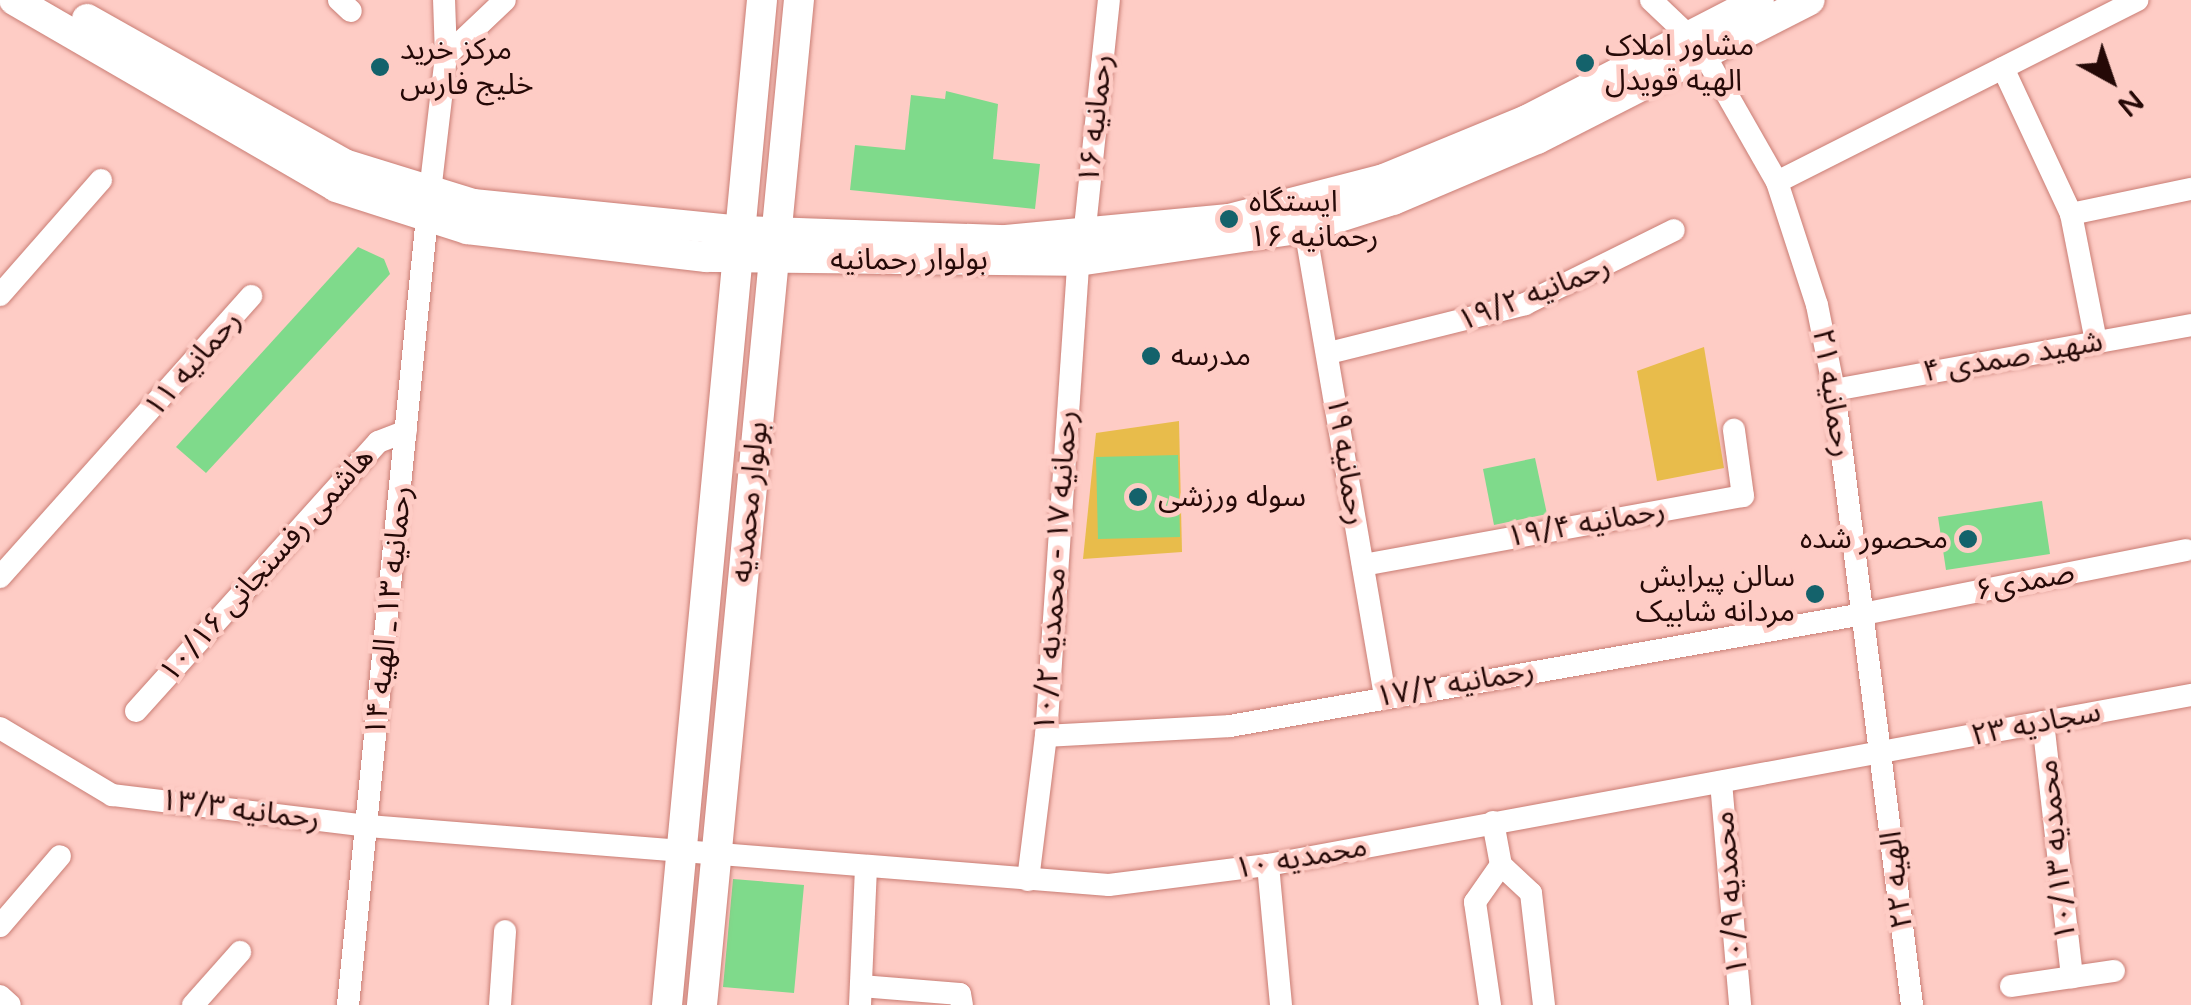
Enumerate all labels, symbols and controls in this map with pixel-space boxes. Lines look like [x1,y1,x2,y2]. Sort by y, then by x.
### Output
place label: مشاور املاک الهیه قویدل [1605,28,1754,98]
north arrow [2061,30,2161,130]
place label: مرکز خرید خلیج فارس [400,32,534,102]
marker: مشاور املاک الهیه قویدل [1574,52,1596,74]
street label: رحمانیه ۱۶ [1071,53,1121,185]
marker: مرکز خرید خلیج فارس [369,56,391,78]
text: N [2111,83,2150,123]
place label: ایستگاه رحمانیه ۱۶ [1249,184,1379,254]
marker: ایستگاه رحمانیه ۱۶ [1218,208,1240,230]
street label: بولوار رحمانیه [830,242,988,278]
street label: رحمانیه ۱۹/۲ [1453,249,1615,339]
street label: رحمانیه ۱۱ [137,303,249,425]
street label: شهید صمدی ۴ [1920,323,2106,391]
street label: رحمانیه ۲۱ [1804,326,1860,460]
place label: مدرسه [1171,338,1251,374]
marker: مدرسه [1140,345,1162,367]
street label: رحمانیه ۱۹ [1318,394,1374,528]
street label: رحمانیه ۱۷ - محمدیه ۱۰/۲ [1027,409,1085,733]
street label: بولوار محمدیه [724,420,776,584]
street label: هاشمی رفسنجانی ۱۰/۱۶ [152,440,382,690]
place label: سوله ورزشی [1158,479,1306,515]
street label: رحمانیه ۱۳ ـ الهیه ۱۴ [358,484,420,738]
marker: سوله ورزشی [1127,486,1149,508]
street label: رحمانیه ۱۹/۴ [1504,492,1668,556]
place label: محصور شده [1800,521,1948,557]
marker: محصور شده [1957,528,1979,550]
street label: صمدی۶ [1972,555,2078,609]
place label: سالن پیرایش مردانه شابیک [1636,559,1795,630]
marker: سالن پیرایش مردانه شابیک [1804,583,1826,605]
street label: رحمانیه ۱۷/۲ [1373,652,1537,716]
street label: سجادیه ۲۳ [1968,694,2104,754]
street label: محمدیه ۱۰/۱۳ [2030,758,2084,942]
street label: رحمانیه ۱۳/۳ [158,782,322,838]
street label: محمدیه ۱۰/۹ [1706,810,1756,976]
street label: محمدیه ۱۰ [1232,829,1370,887]
street label: الهیه ۲۲ [1873,829,1921,931]

